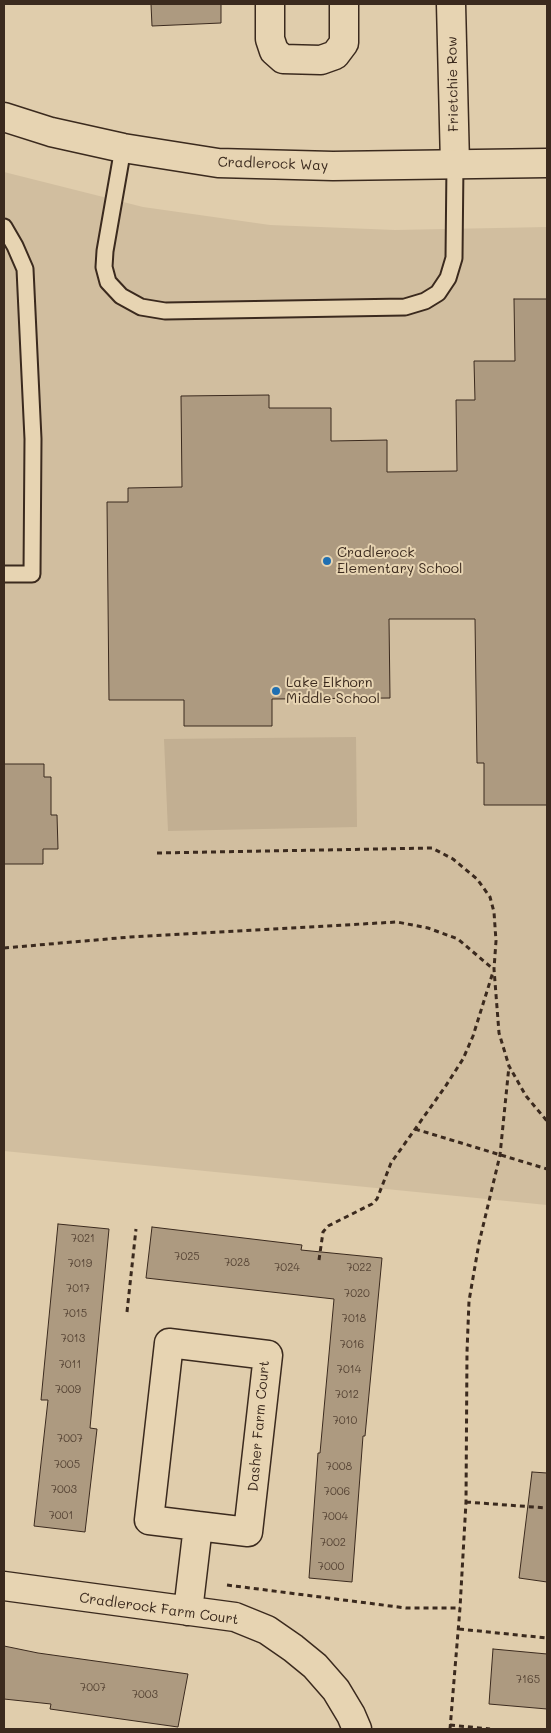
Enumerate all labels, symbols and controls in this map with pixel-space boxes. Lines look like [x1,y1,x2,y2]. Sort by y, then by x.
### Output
street label: Frietchie Row [444,36,462,132]
street label: Cradlerock Way [217,154,329,174]
place label: Cradlerock Elementary School [337,545,463,578]
marker: Cradlerock Elementary School [321,555,333,567]
place label: Lake Elkhorn Middle School [286,675,380,708]
marker: Lake Elkhorn Middle School [270,685,282,697]
house number: 7021 [71,1232,95,1246]
house number: 7025 [174,1250,200,1264]
house number: 7028 [224,1256,250,1270]
house number: 7019 [68,1257,92,1271]
house number: 7024 [274,1261,300,1275]
house number: 7022 [346,1261,372,1275]
house number: 7017 [66,1282,90,1296]
house number: 7020 [344,1287,370,1301]
house number: 7015 [63,1307,87,1321]
house number: 7018 [342,1312,366,1326]
house number: 7013 [61,1332,85,1346]
house number: 7016 [340,1338,364,1352]
house number: 7011 [59,1358,81,1372]
street label: Dasher Farm Court [245,1360,273,1492]
house number: 7014 [337,1363,361,1377]
house number: 7009 [55,1383,81,1397]
house number: 7012 [335,1388,359,1402]
house number: 7010 [333,1414,357,1428]
house number: 7007 [57,1432,83,1446]
house number: 7005 [54,1458,80,1472]
house number: 7008 [326,1460,352,1474]
house number: 7003 [51,1483,77,1497]
house number: 7006 [324,1485,350,1499]
house number: 7001 [49,1509,73,1523]
house number: 7004 [322,1510,348,1524]
house number: 7002 [320,1536,346,1550]
house number: 7000 [318,1560,344,1574]
street label: Cradlerock Farm Court [78,1590,240,1628]
house number: 7165 [516,1673,540,1687]
house number: 7007 [80,1681,106,1695]
house number: 7003 [132,1688,158,1702]

